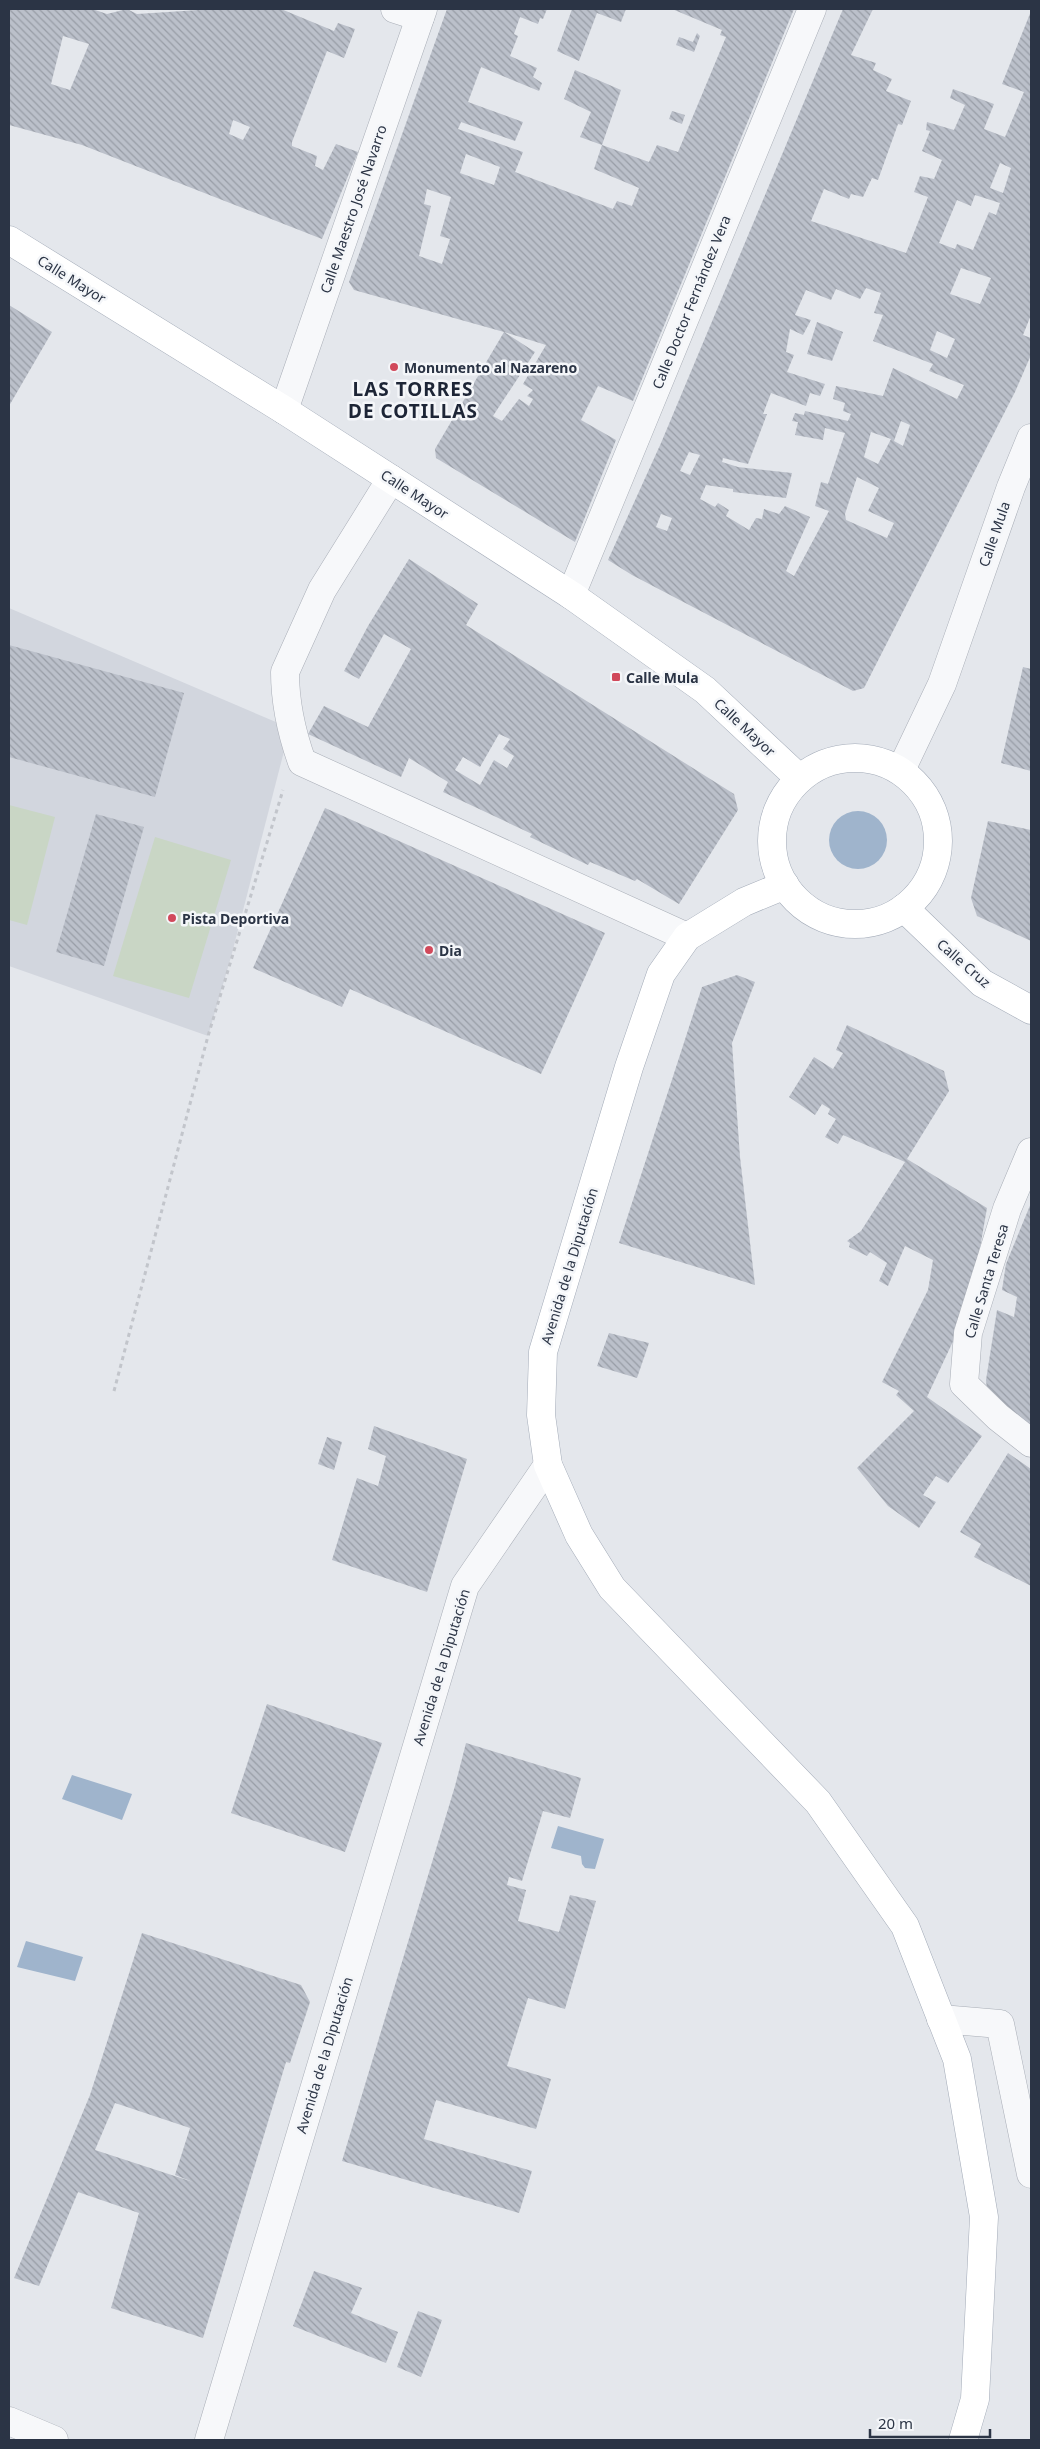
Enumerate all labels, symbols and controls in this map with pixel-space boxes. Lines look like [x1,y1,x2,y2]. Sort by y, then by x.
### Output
street label: Calle Maestro José Navarro [315,122,391,296]
street label: Calle Doctor Fernández Vera [647,212,735,392]
street label: Calle Mayor [34,250,110,308]
place label: Monumento al Nazareno [404,358,577,377]
marker: Monumento al Nazareno [388,361,400,373]
district label: LAS TORRES DE COTILLAS [348,376,478,424]
street label: Calle Mayor [377,465,453,523]
street label: Calle Mula [974,499,1014,569]
place label: Calle Mula [626,668,699,687]
marker: Calle Mula [610,671,622,683]
street label: Calle Mayor [710,694,780,760]
place label: Pista Deportiva [182,909,289,928]
marker: Pista Deportiva [166,912,178,924]
street label: Calle Cruz [933,934,995,992]
place label: Dia [439,941,462,960]
marker: Dia [423,944,435,956]
street label: Avenida de la Diputación [536,1185,602,1347]
street label: Calle Santa Teresa [960,1221,1012,1341]
street label: Avenida de la Diputación [408,1586,474,1748]
street label: Avenida de la Diputación [291,1974,357,2136]
scale bar [870,2406,990,2438]
text: 20 m [878,2413,913,2433]

